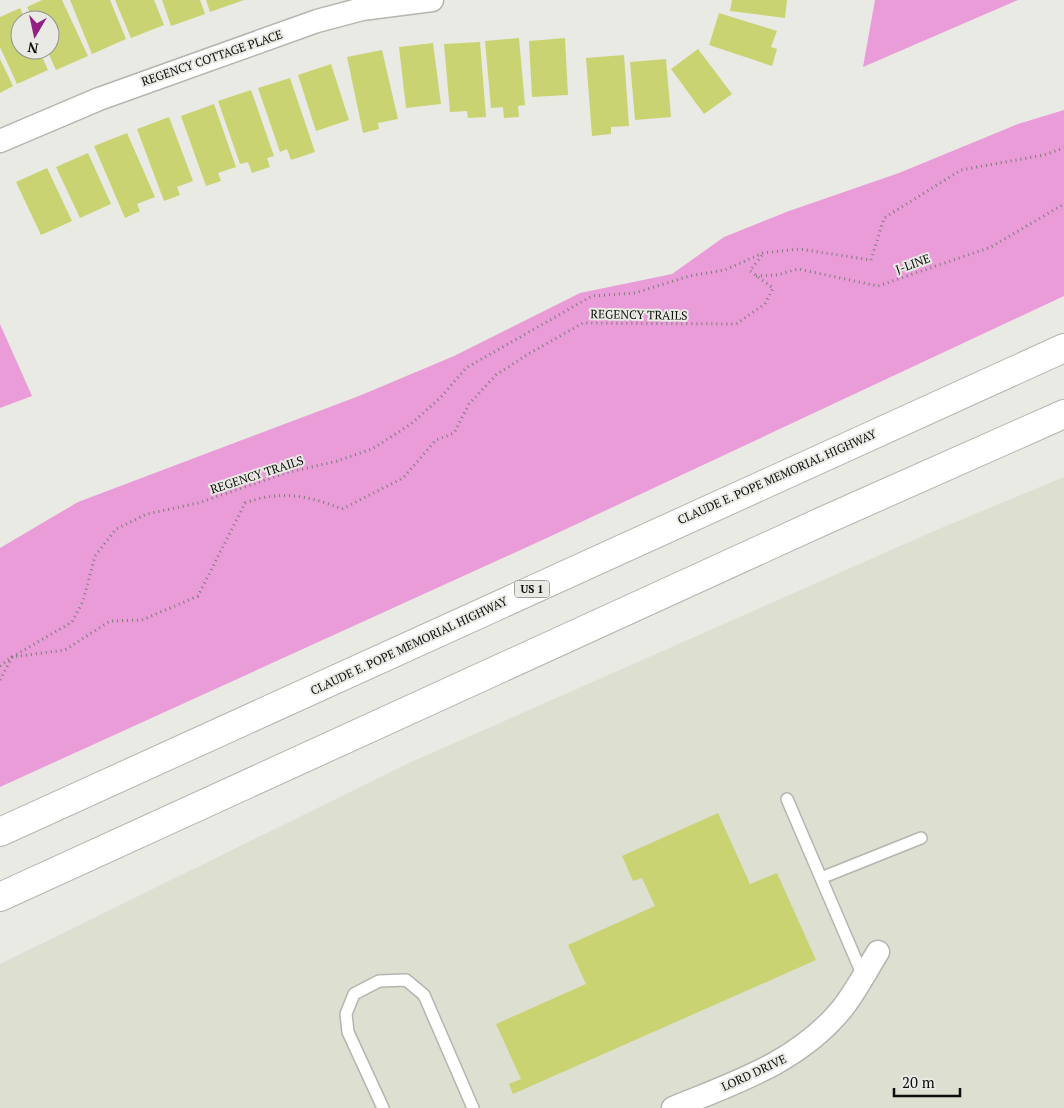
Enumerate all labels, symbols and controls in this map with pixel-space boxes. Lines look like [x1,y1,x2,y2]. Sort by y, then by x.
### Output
north arrow [10,10,60,60]
street label: REGENCY COTTAGE PLACE [139,26,284,89]
text: N [26,38,40,59]
street label: J-LINE [893,250,932,277]
street label: REGENCY TRAILS [590,306,688,323]
street label: CLAUDE E. POPE MEMORIAL HIGHWAY [675,426,879,527]
street label: REGENCY TRAILS [208,452,305,497]
road number: US 1 [514,580,550,598]
street label: CLAUDE E. POPE MEMORIAL HIGHWAY [308,593,510,698]
street label: LORD DRIVE [719,1051,789,1094]
scale bar [894,1066,960,1098]
text: 20 m [902,1072,935,1092]

